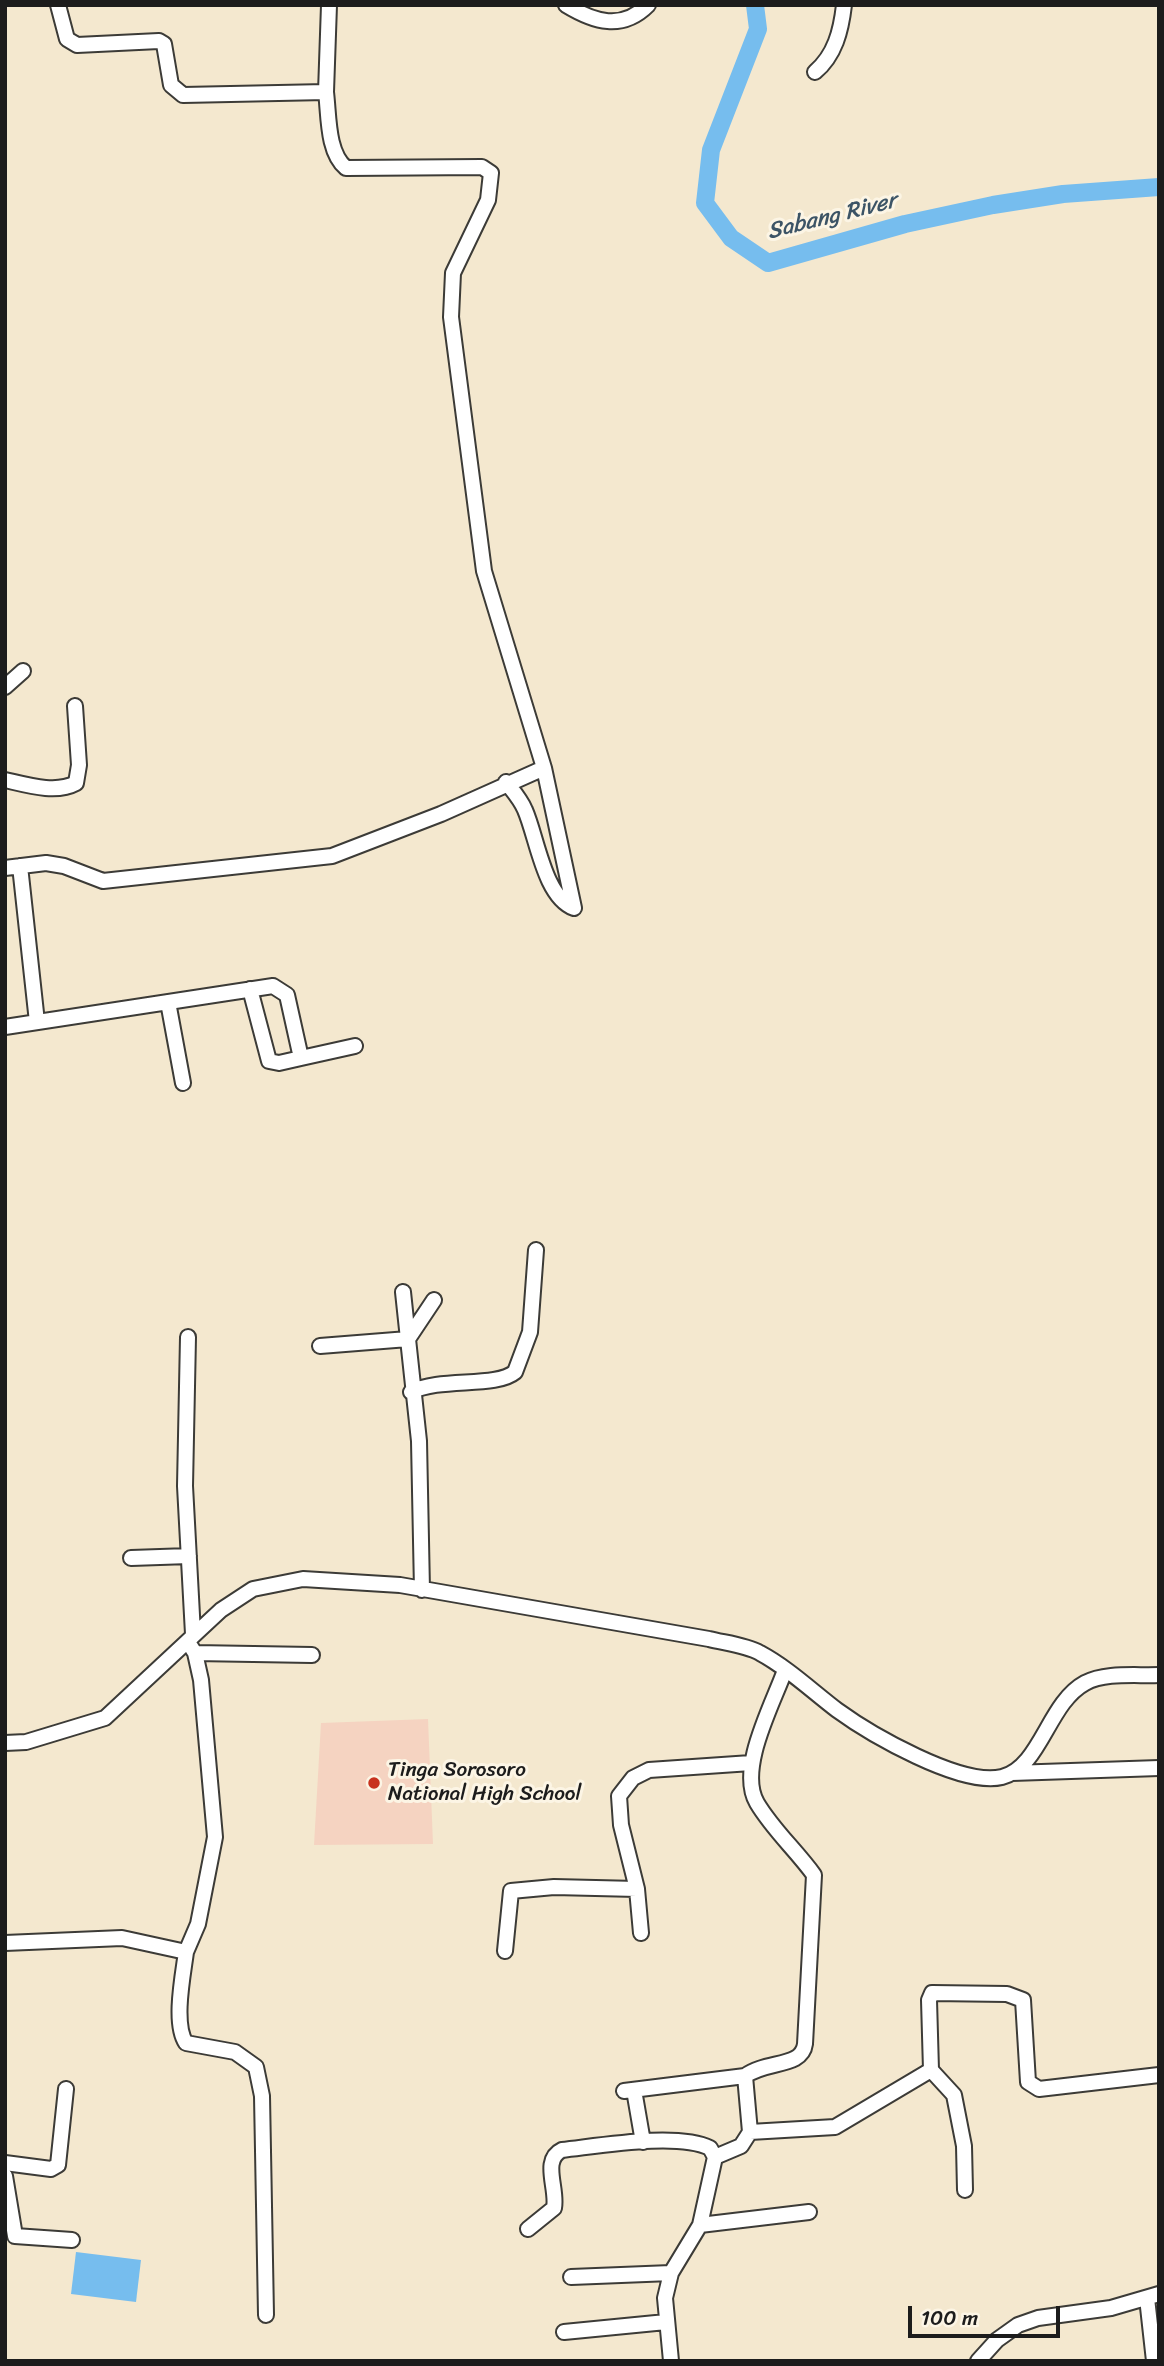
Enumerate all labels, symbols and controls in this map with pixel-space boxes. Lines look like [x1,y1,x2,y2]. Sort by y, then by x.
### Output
water label: Sabang River [764,188,900,246]
place label: Tinga Sorosoro National High School [388,1758,581,1808]
marker: Tinga Sorosoro National High School [366,1775,382,1791]
scale bar [912,2292,1064,2336]
text: 100 m [921,2299,978,2337]

